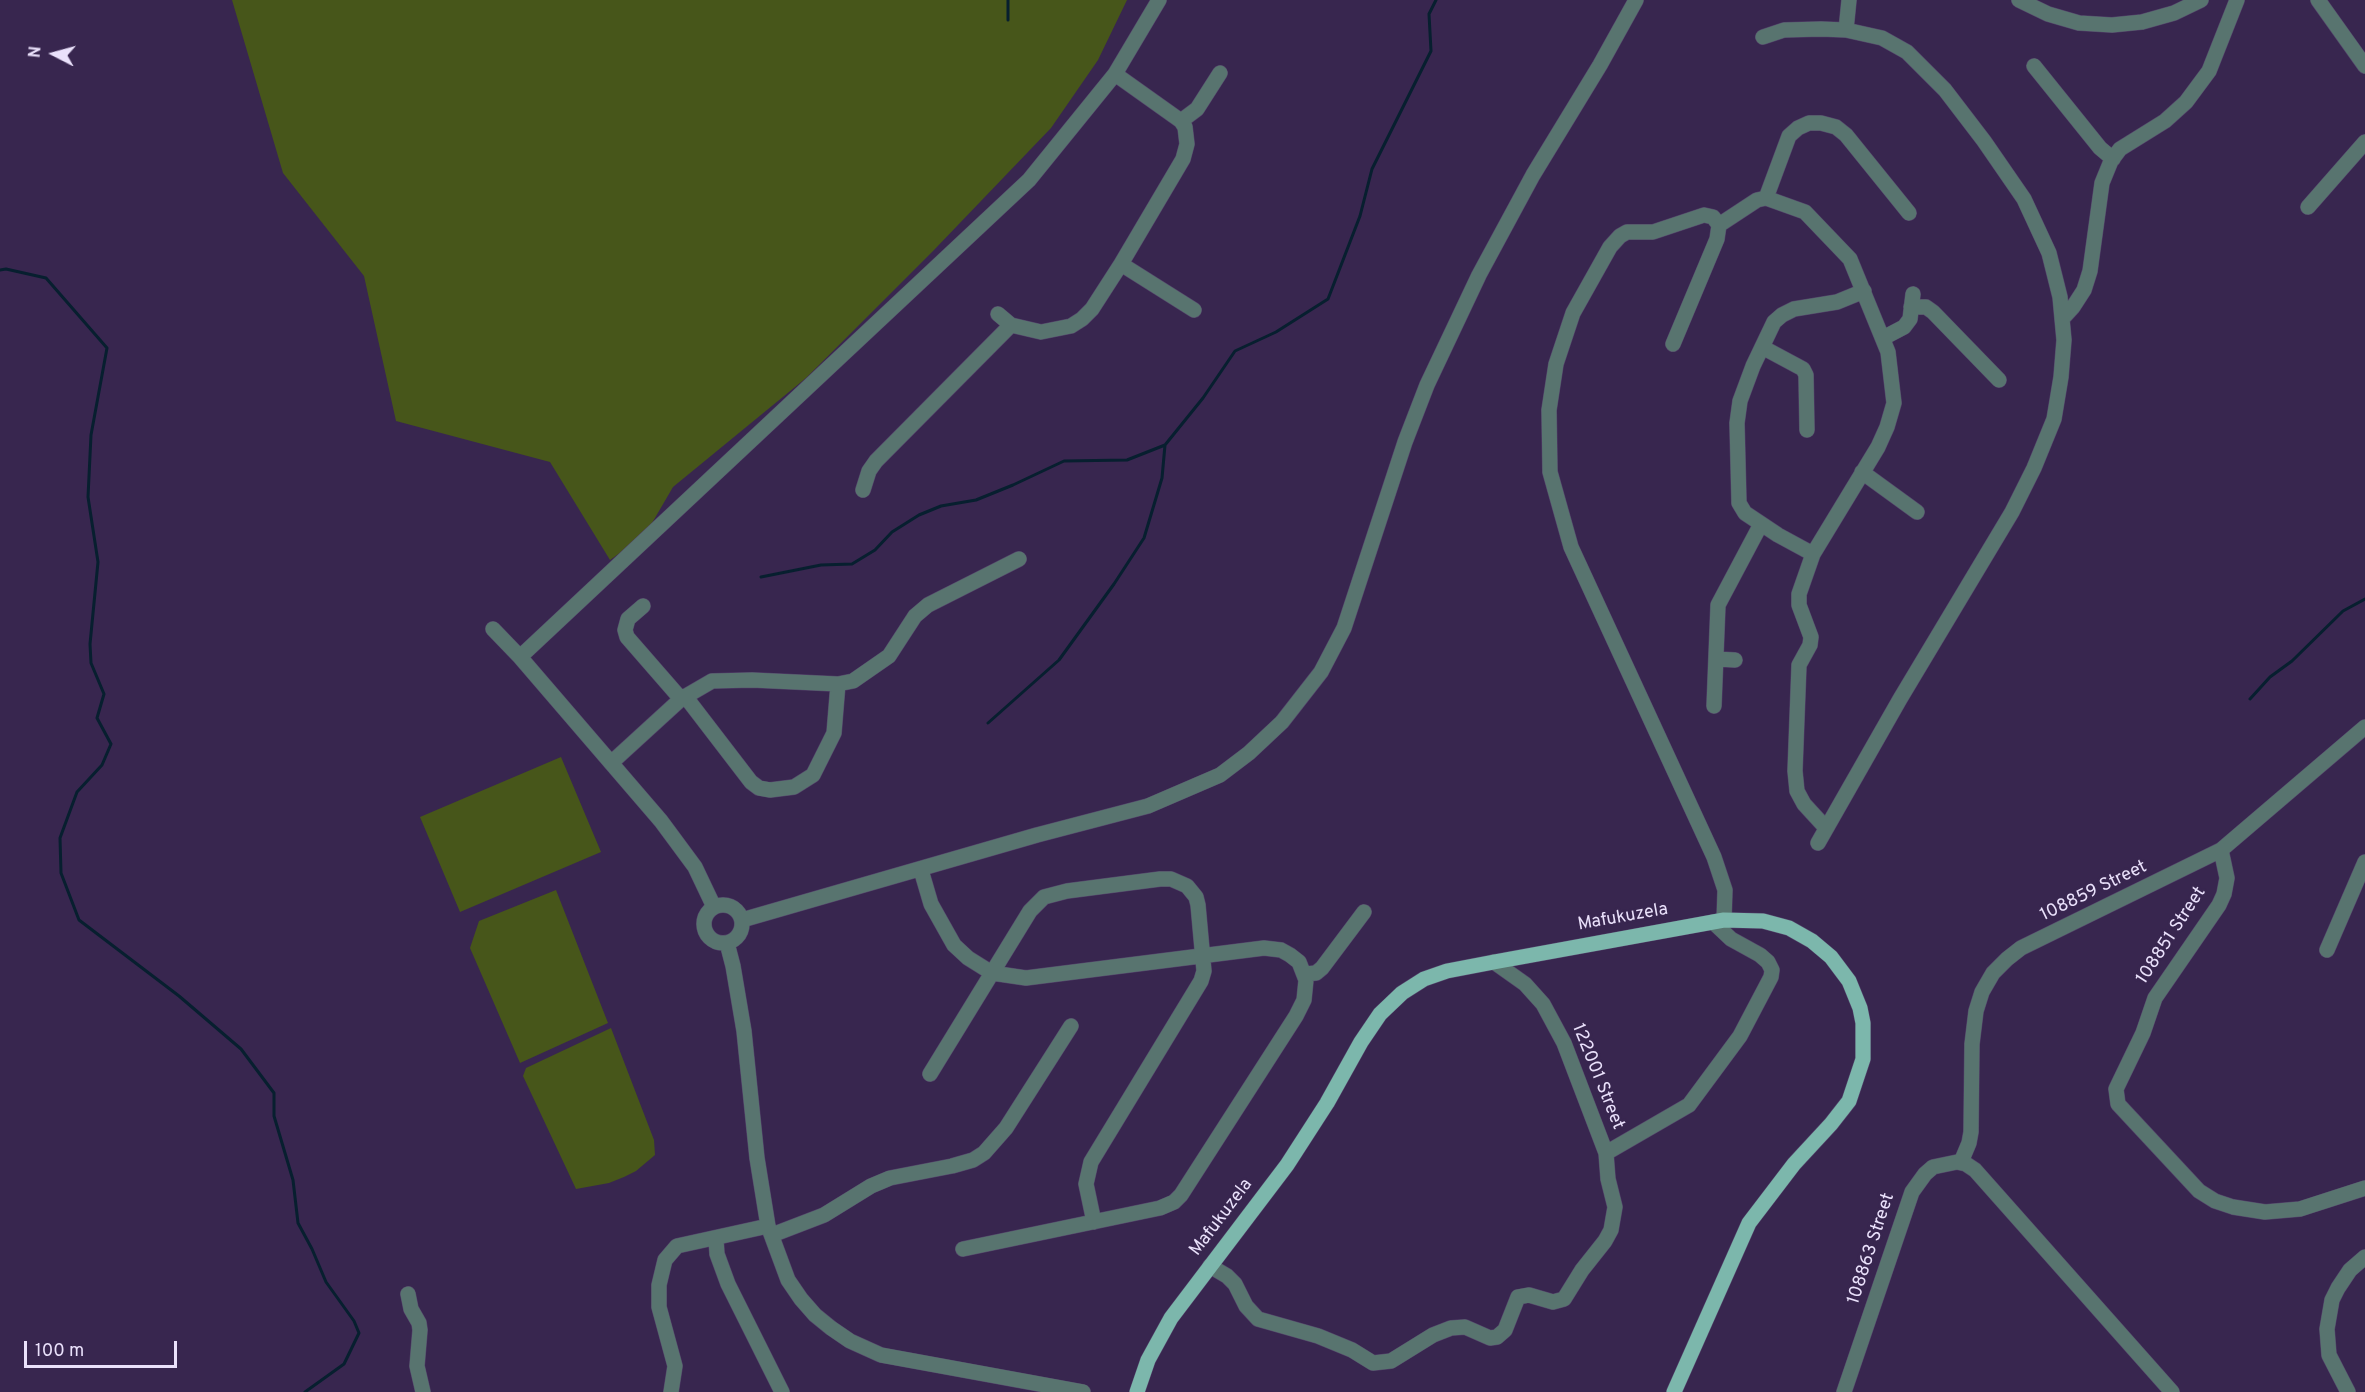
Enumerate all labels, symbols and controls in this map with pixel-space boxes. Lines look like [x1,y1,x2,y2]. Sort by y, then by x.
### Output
north arrow [24,24,84,84]
text: N [26,45,47,59]
street label: 108859 Street [2037,857,2151,927]
street label: 108851 Street [2132,883,2212,989]
street label: Mafukuzela [1576,899,1670,937]
street label: 122001 Street [1566,1021,1628,1133]
street label: Mafukuzela [1186,1175,1258,1261]
street label: 108863 Street [1844,1191,1900,1307]
scale bar [27,1329,180,1367]
text: 100 m [35,1340,84,1363]

